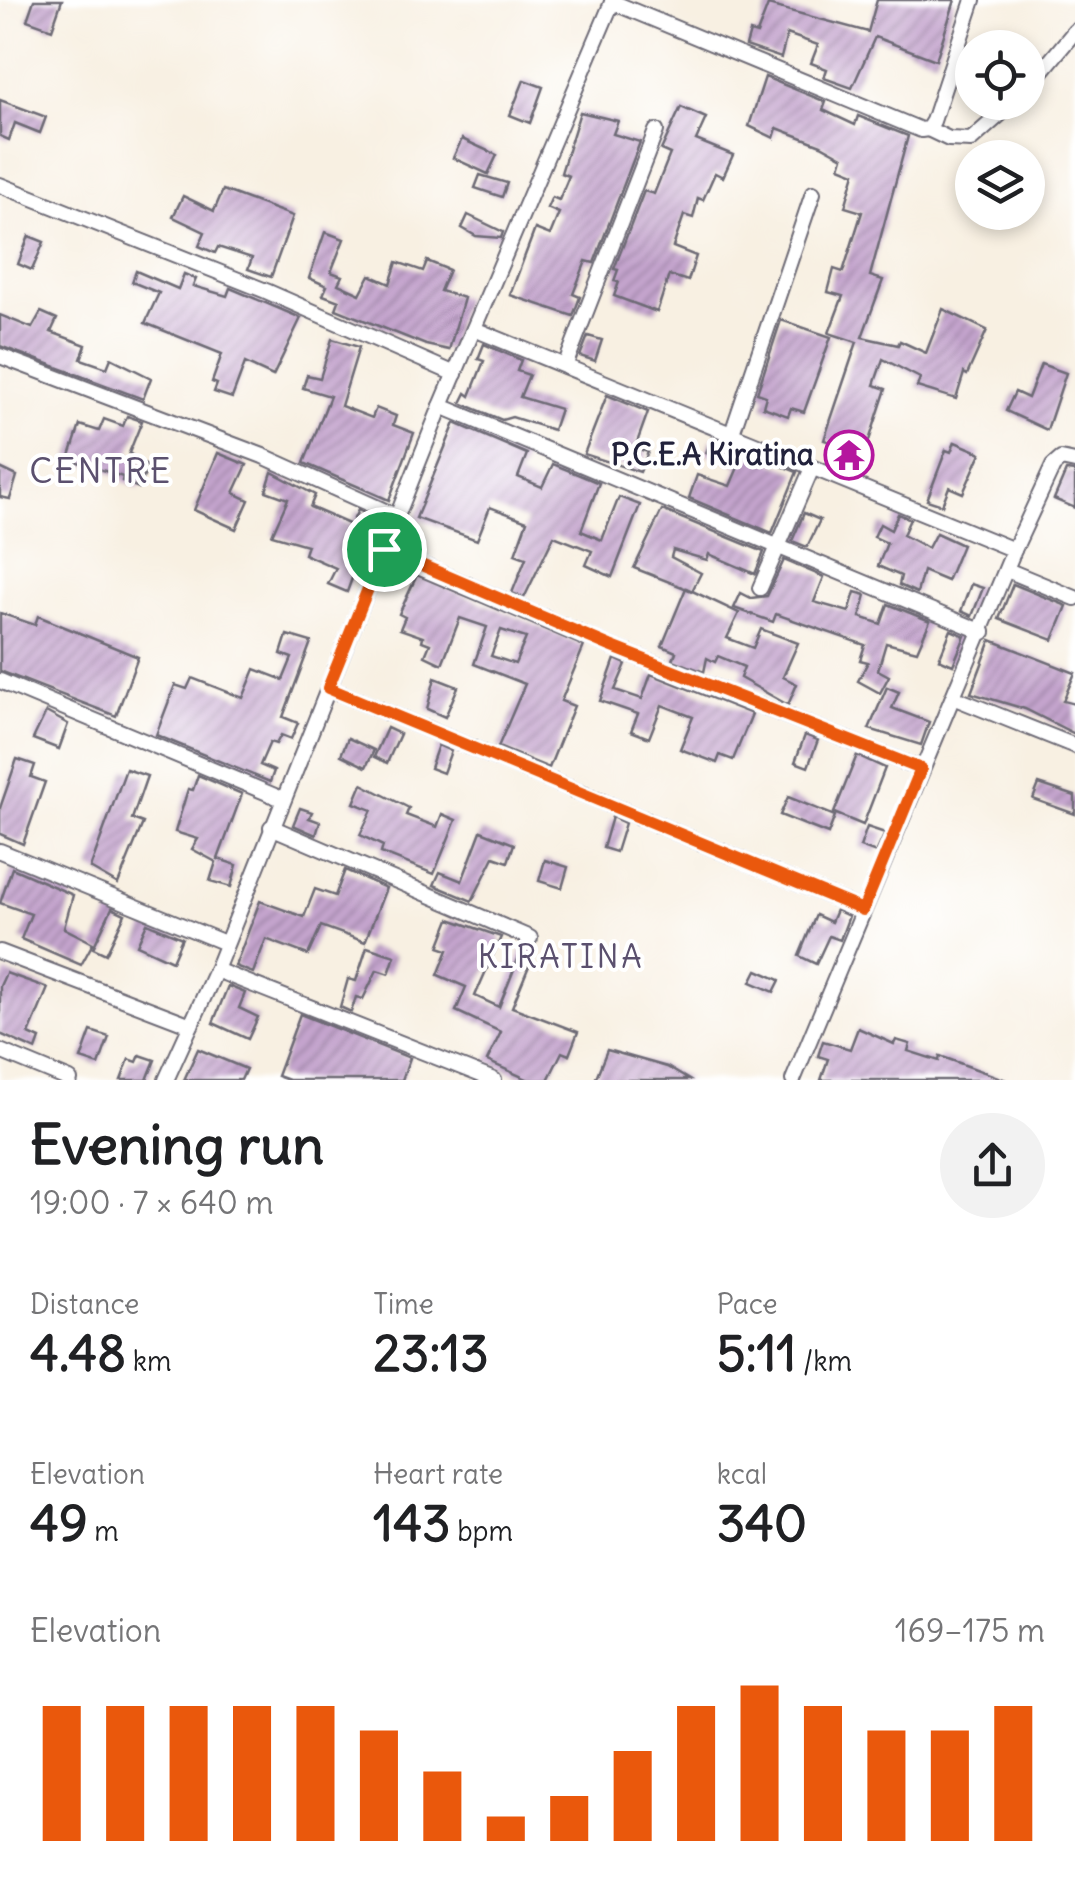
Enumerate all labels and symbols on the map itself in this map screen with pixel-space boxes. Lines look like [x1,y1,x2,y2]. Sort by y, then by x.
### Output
temple icon: P.C.E.A Kiratina [823,429,875,481]
place label: P.C.E.A Kiratina [611,435,814,473]
district label: CENTRE [29,448,173,492]
pin [342,507,427,592]
district label: KIRATINA [478,936,644,977]

